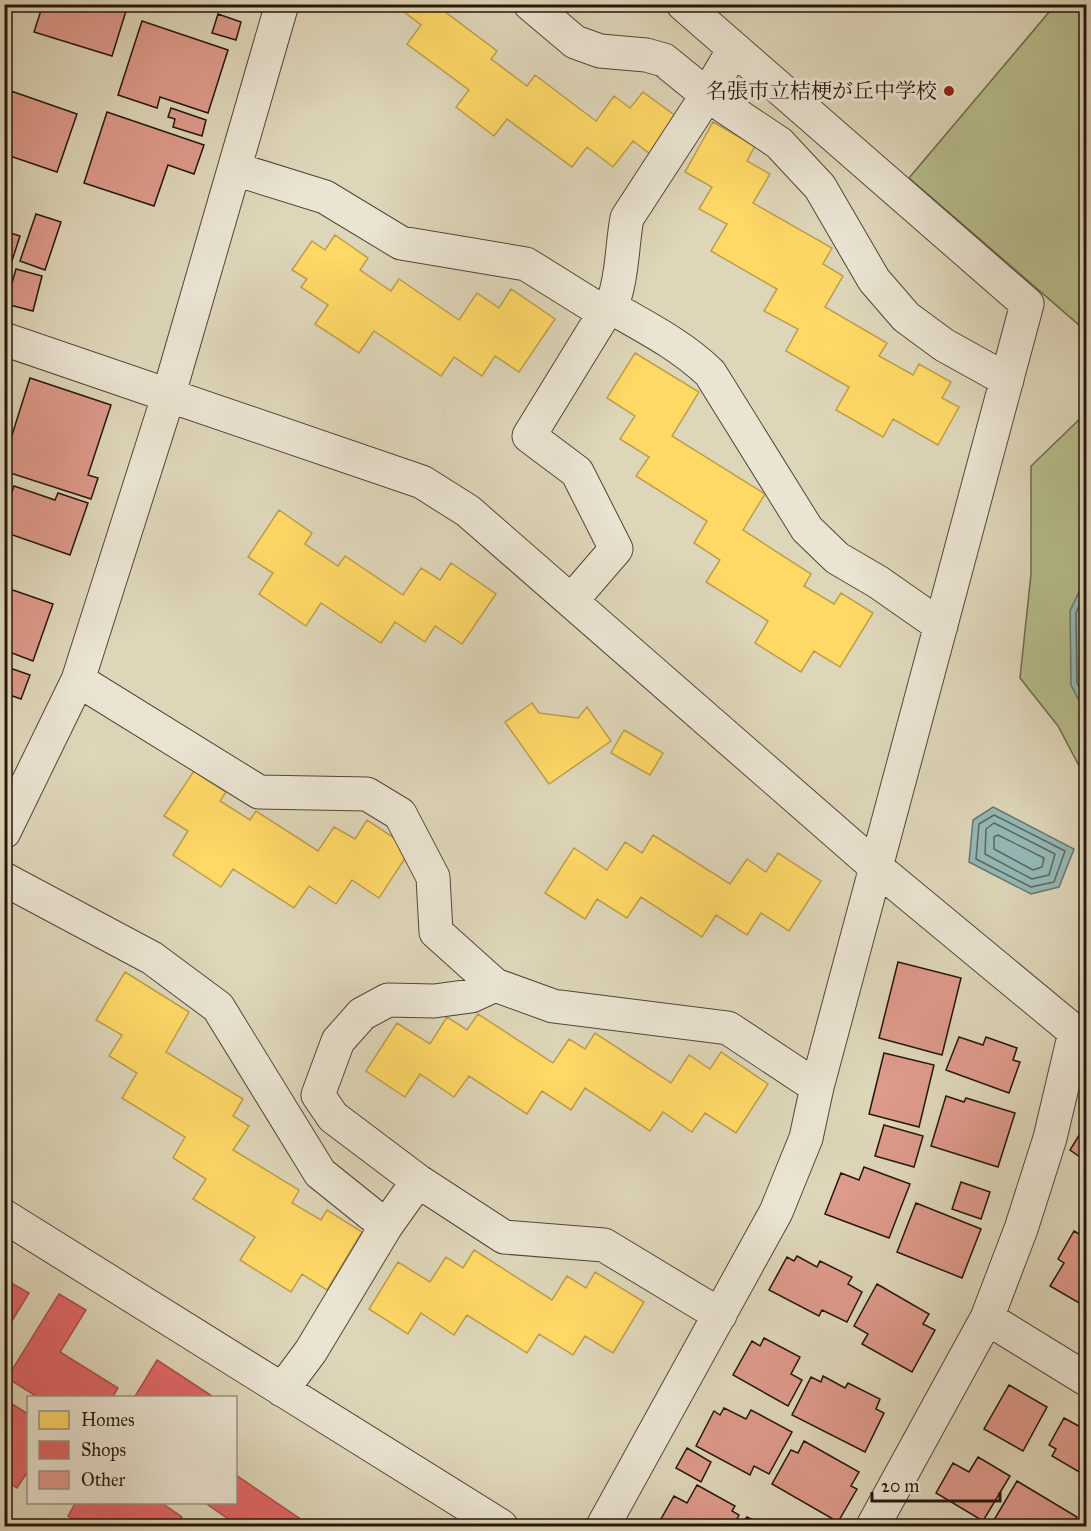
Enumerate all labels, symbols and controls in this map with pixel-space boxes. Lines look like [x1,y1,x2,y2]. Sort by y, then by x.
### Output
place label: 名張市立桔梗が丘中学校 [706,78,937,104]
marker: 名張市立桔梗が丘中学校 [942,84,956,98]
legend [27,1396,237,1504]
text: Homes [81,1409,135,1431]
text: Shops [81,1439,126,1461]
scale bar [872,1465,1000,1503]
text: Other [81,1469,126,1491]
text: 20 m [881,1475,919,1497]

